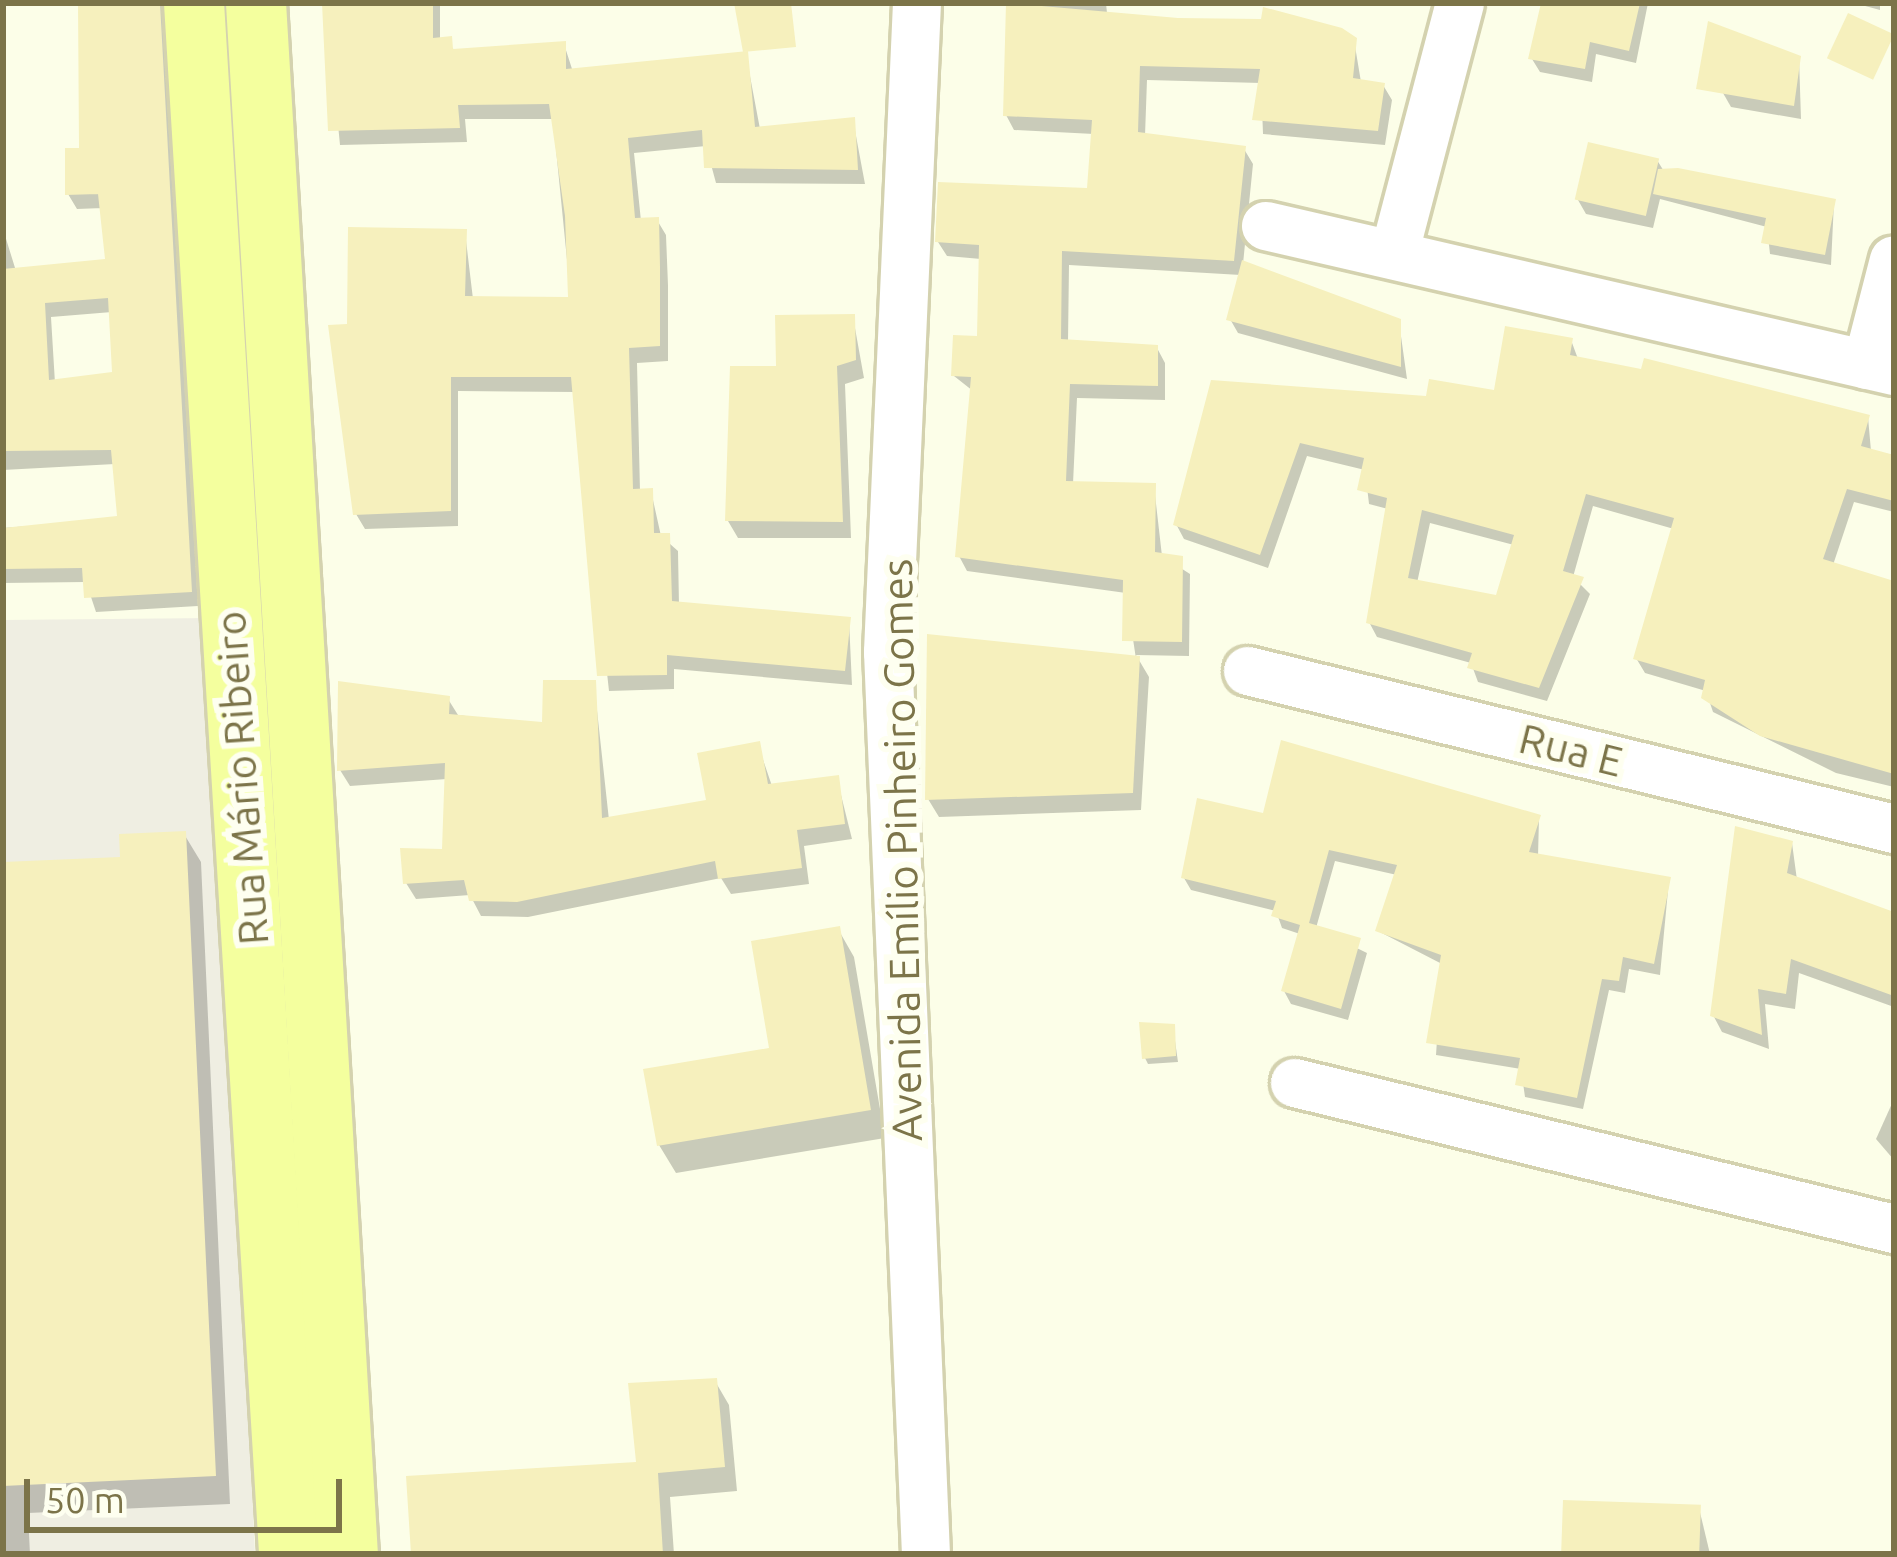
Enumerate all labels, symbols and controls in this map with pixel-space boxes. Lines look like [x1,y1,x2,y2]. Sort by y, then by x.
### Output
street label: Avenida Emílio Pinheiro Gomes [872,558,932,1142]
street label: Rua Mário Ribeiro [205,609,279,947]
street label: Rua E [1514,713,1628,787]
scale bar [30,1455,348,1529]
text: 50 m [45,1479,125,1520]

